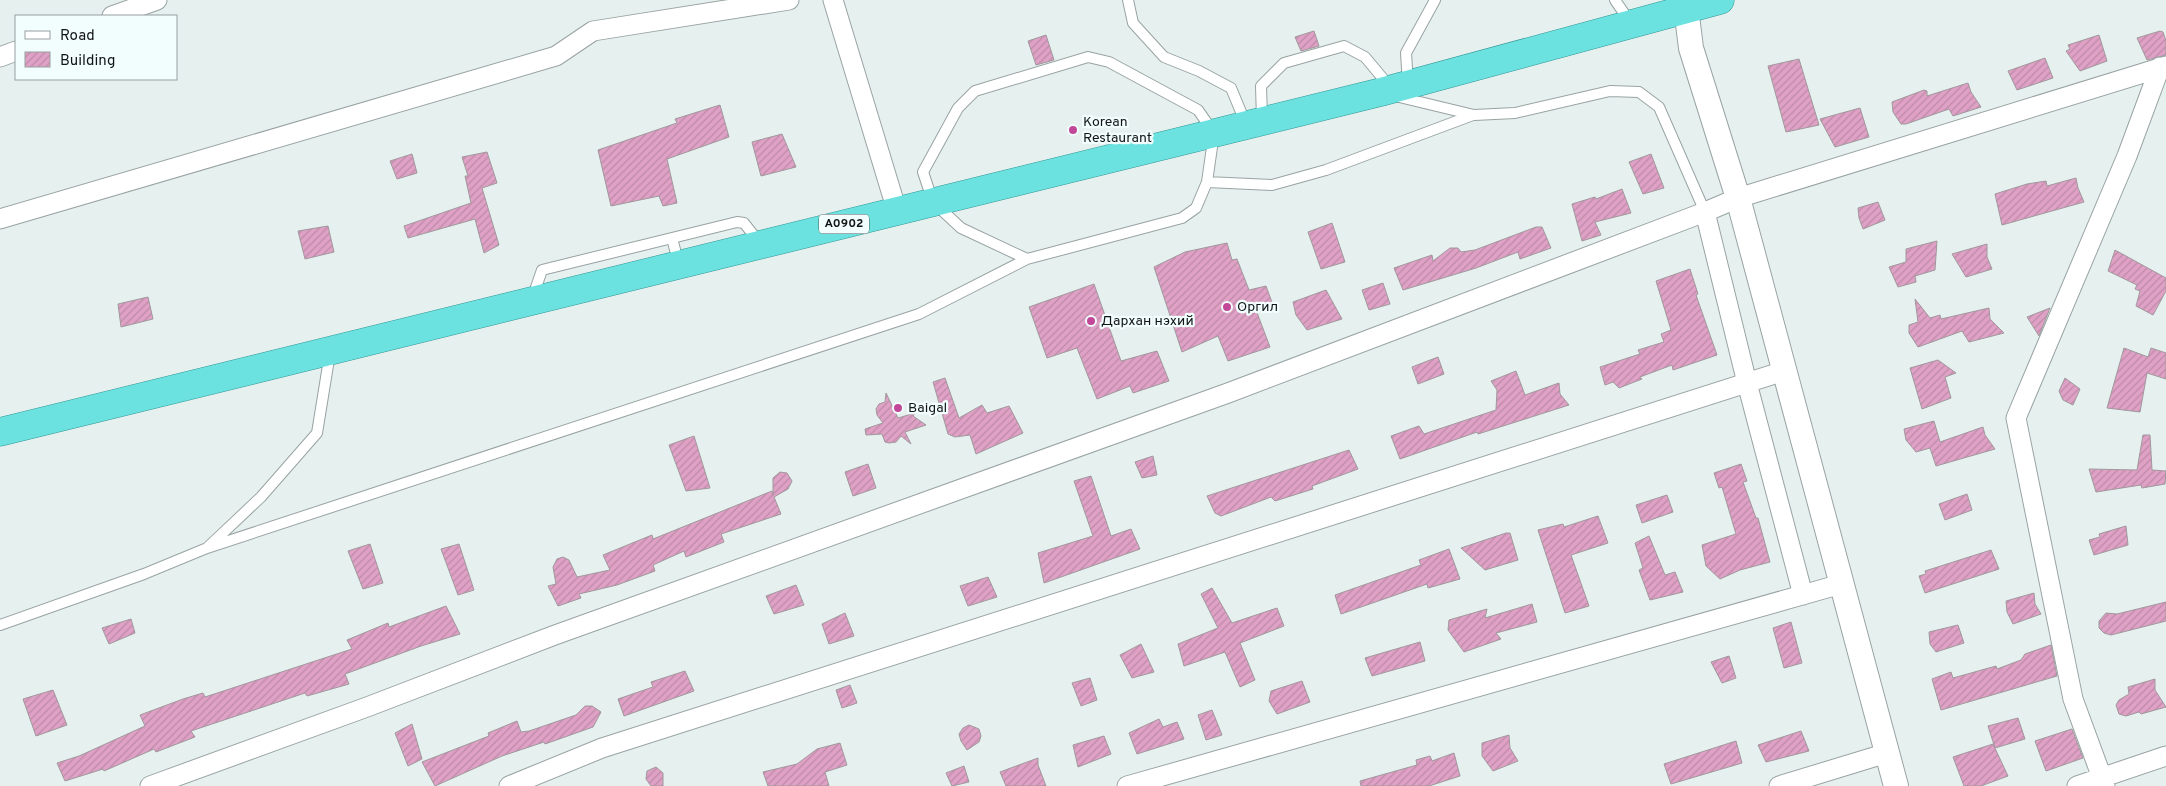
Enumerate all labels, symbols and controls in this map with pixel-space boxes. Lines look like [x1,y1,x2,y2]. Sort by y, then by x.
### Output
legend [15,15,178,80]
text: Road [60,27,95,46]
text: Building [60,52,115,71]
place label: Korean Restaurant [1083,114,1152,147]
marker: Korean Restaurant [1067,124,1079,136]
road number: A0902 [819,214,869,233]
place label: Оргил [1237,299,1278,316]
marker: Оргил [1221,301,1233,313]
place label: Дархан нэхий [1101,313,1194,330]
marker: Дархан нэхий [1085,315,1097,327]
place label: Baigal [908,400,947,417]
marker: Baigal [892,402,904,414]

